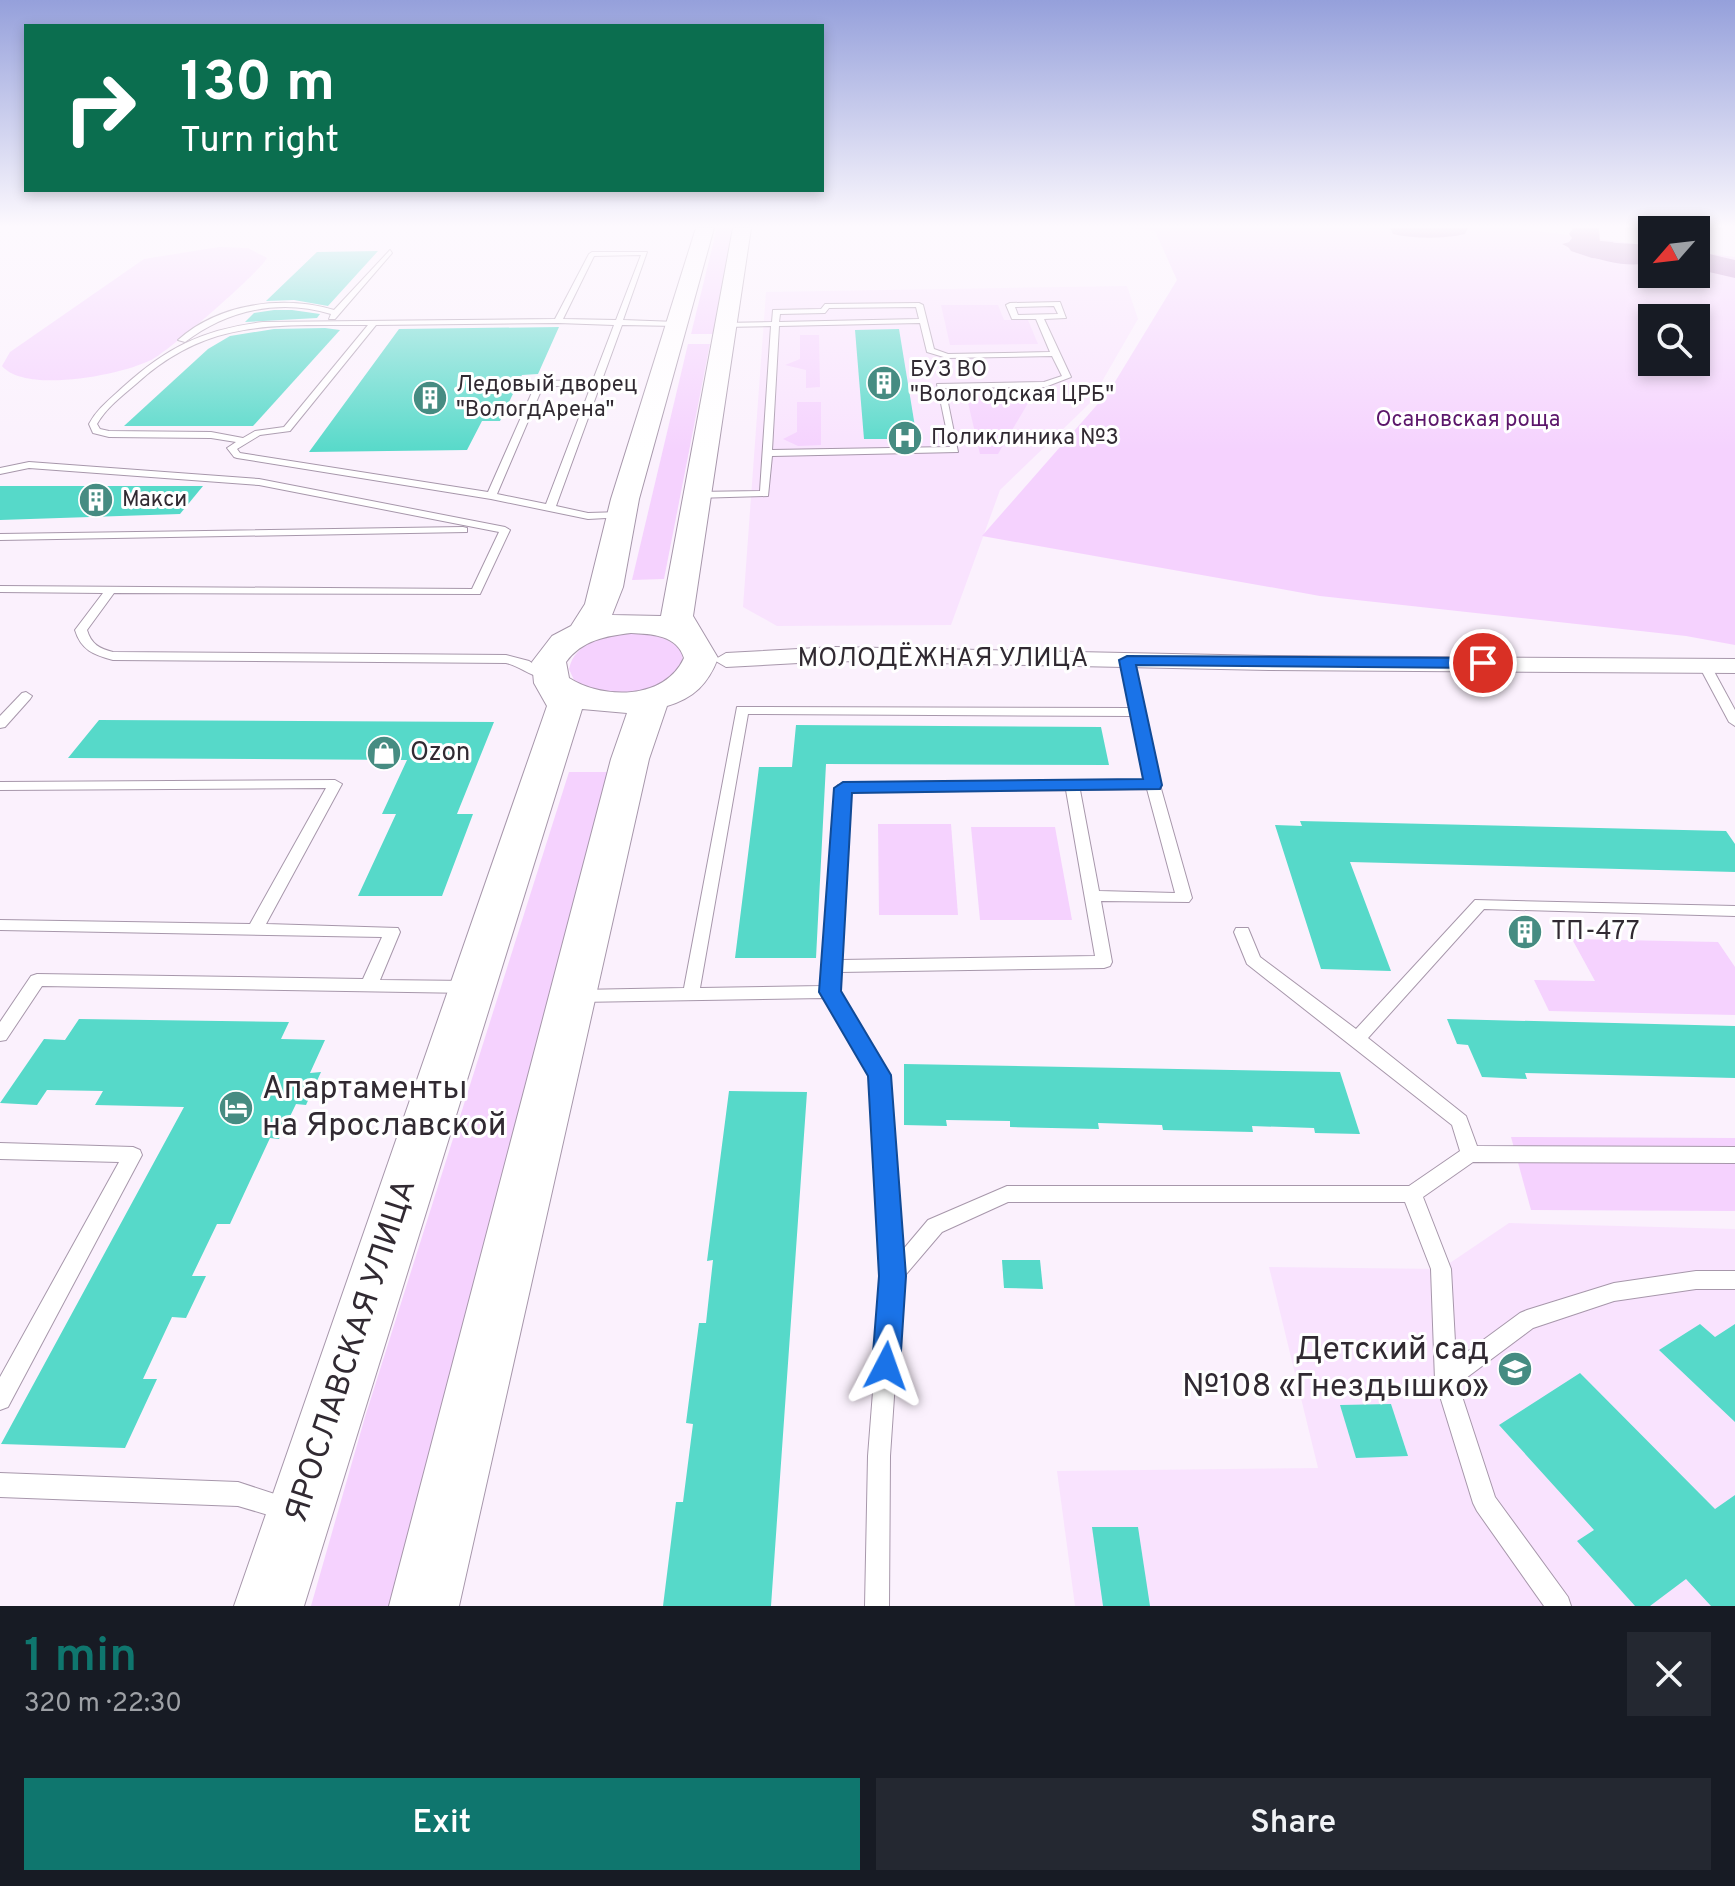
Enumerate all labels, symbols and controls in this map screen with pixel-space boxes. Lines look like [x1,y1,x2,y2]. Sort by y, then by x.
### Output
text: 130 m [180,50,335,120]
icon: right [48,56,152,160]
text: Turn right [180,119,339,165]
north arrow [1638,216,1710,288]
map controls [1638,216,1710,376]
button: search [1638,304,1710,376]
place label: БУЗ ВО "Вологодская ЦРБ" [910,357,1114,409]
building icon: БУЗ ВО "Вологодская ЦРБ" [865,364,903,402]
place label: Ледовый дворец "ВологдАрена" [456,372,637,424]
building icon: Ледовый дворец "ВологдАрена" [411,379,449,417]
park label: Осановская роща [1376,407,1560,434]
hospital icon: Поликлиника №3 [886,419,924,457]
place label: Поликлиника №3 [931,425,1119,452]
building icon: Макси [77,481,115,519]
place label: Макси [122,487,187,514]
pin [1449,629,1517,697]
icon: arrive [1461,641,1505,685]
street label: МОЛОДЁЖНАЯ УЛИЦА [798,642,1089,676]
shop icon: Ozon [365,734,403,772]
place label: Ozon [410,737,470,770]
building icon: ТП-477 [1506,913,1544,951]
place label: ТП-477 [1551,916,1640,949]
place label: Апартаменты на Ярославской [262,1070,507,1147]
hotel icon: Апартаменты на Ярославской [217,1089,255,1127]
street label: ЯРОСЛАВСКАЯ УЛИЦА [278,1174,426,1528]
position arrow [844,1324,928,1408]
place label: Детский сад №108 «Гнездышко» [1182,1331,1489,1408]
school or university icon: Детский сад №108 «Гнездышко» [1496,1350,1534,1388]
text: 1 min [24,1628,137,1688]
button: close [1627,1632,1711,1716]
text: 320 m · 22:30 [24,1688,182,1721]
button: Exit [24,1778,860,1870]
button: Share [876,1778,1711,1870]

